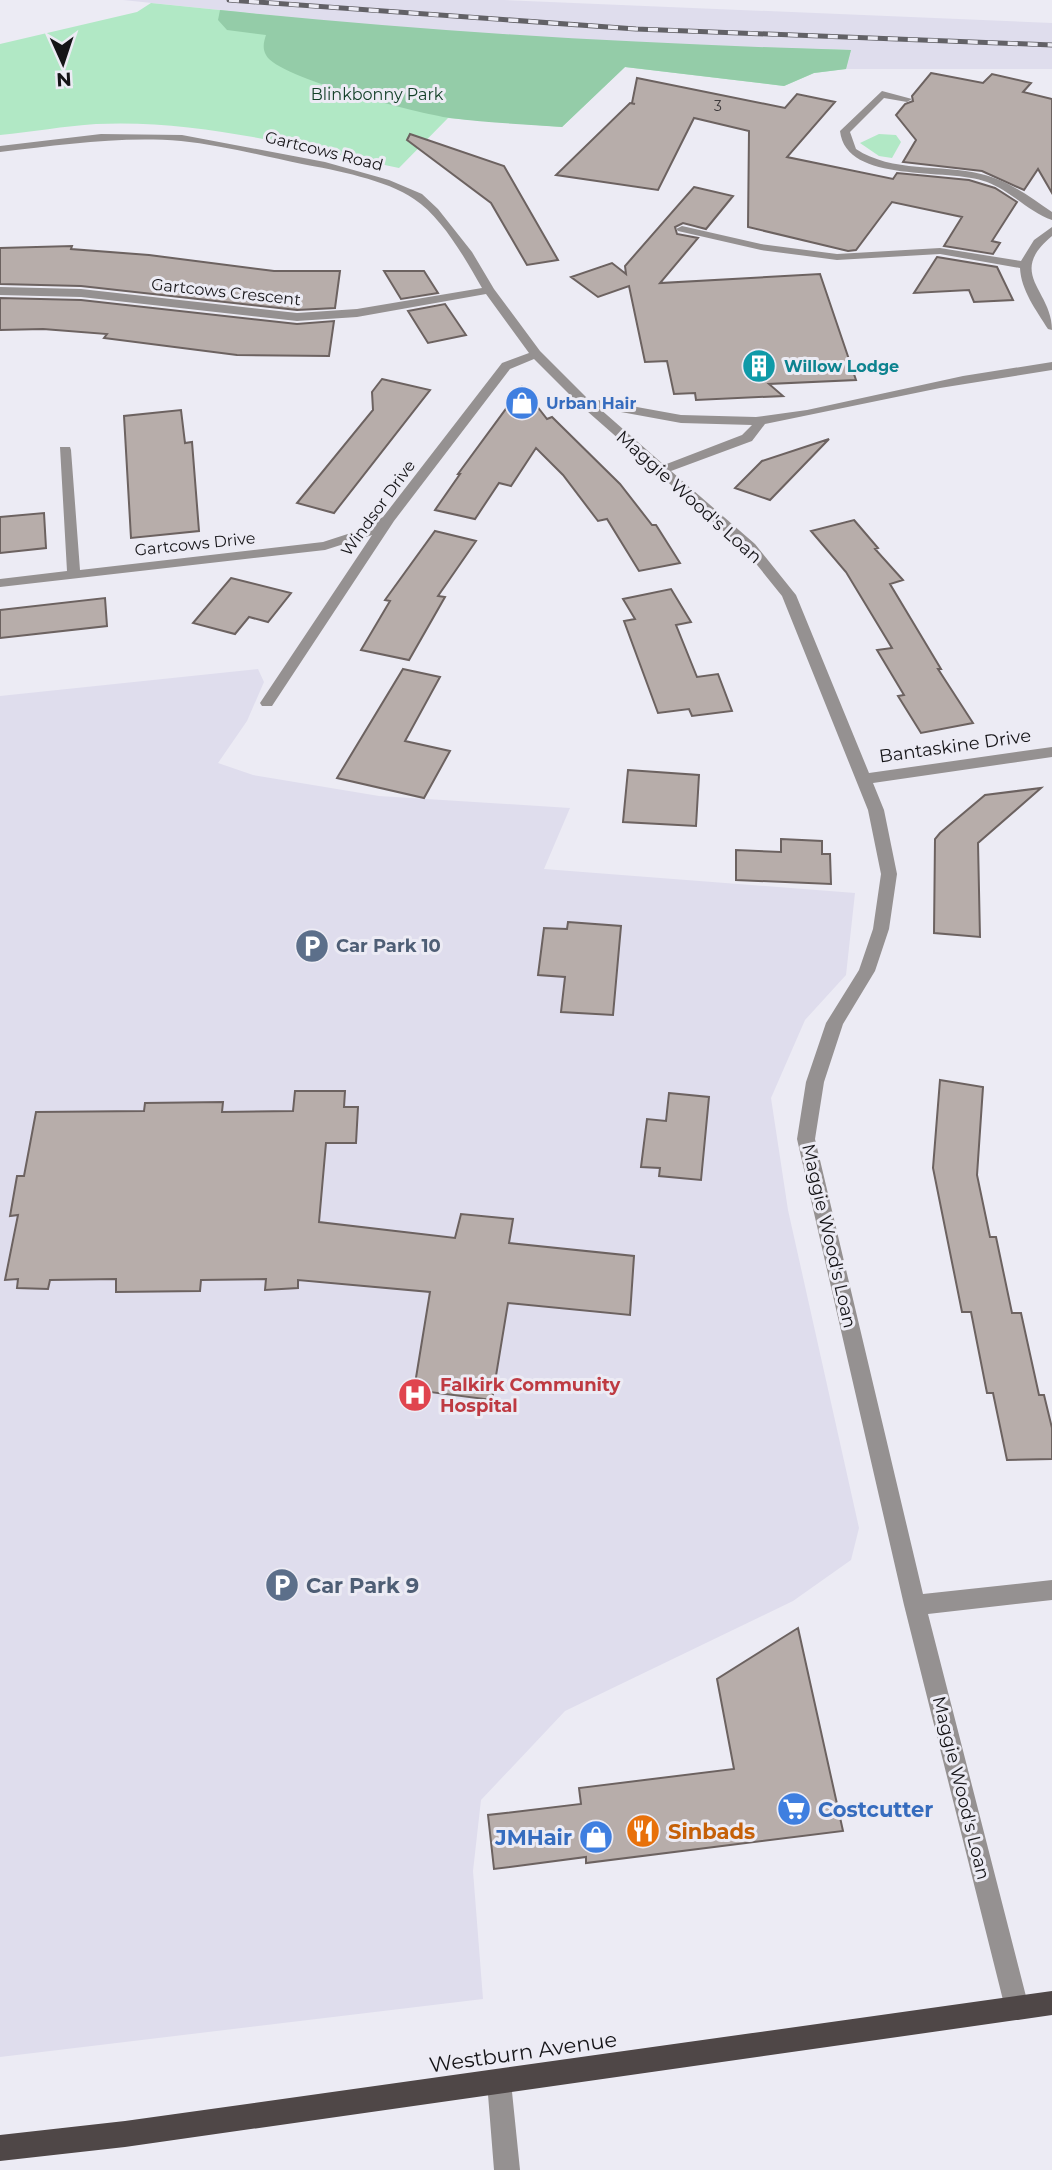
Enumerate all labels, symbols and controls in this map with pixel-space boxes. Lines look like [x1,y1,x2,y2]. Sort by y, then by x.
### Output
north arrow [28,28,98,98]
text: N [56,68,72,91]
park label: Blinkbonny Park [311,85,444,104]
house number: 3 [714,97,722,115]
street label: Gartcows Road [263,127,385,175]
street label: Gartcows Crescent [150,275,302,309]
building icon: Willow Lodge [740,347,778,385]
place label: Willow Lodge [784,357,899,376]
shop icon: Urban Hair [503,384,541,422]
place label: Urban Hair [546,394,636,413]
street label: Maggie Wood's Loan [612,426,766,568]
street label: Windsor Drive [337,456,419,560]
street label: Gartcows Drive [134,528,256,560]
street label: Bantaskine Drive [878,724,1033,768]
parking icon: Car Park 10 [293,927,331,965]
place label: Car Park 10 [336,935,441,957]
street label: Maggie Wood's Loan [797,1142,861,1330]
place label: Falkirk Community Hospital [440,1374,620,1417]
hospital icon: Falkirk Community Hospital [396,1376,434,1414]
parking icon: Car Park 9 [263,1566,301,1604]
place label: Car Park 9 [306,1573,419,1598]
street label: Maggie Wood's Loan [928,1694,994,1882]
supermarket icon: Costcutter [775,1790,813,1828]
place label: Costcutter [818,1797,933,1822]
restaurant icon: Sinbads [624,1812,662,1850]
shop icon: JMHair [577,1818,615,1856]
place label: Sinbads [668,1819,755,1844]
place label: JMHair [494,1825,572,1850]
street label: Westburn Avenue [428,2026,618,2078]

